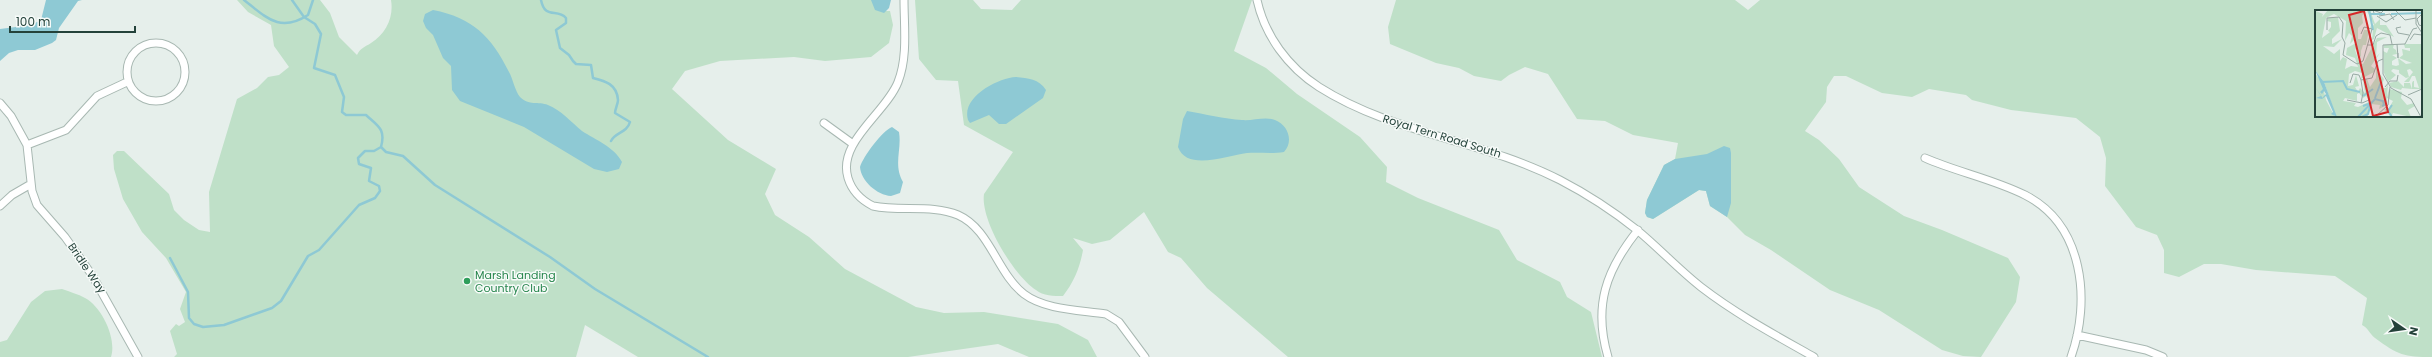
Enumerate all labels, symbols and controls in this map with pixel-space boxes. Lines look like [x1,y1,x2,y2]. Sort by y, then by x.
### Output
scale bar [10,8,135,34]
inset map [2315,10,2422,117]
text: 100 m [16,13,50,30]
street label: Royal Tern Road South [1381,110,1503,162]
street label: Bridle Way [64,240,110,297]
place label: Marsh Landing Country Club [475,267,556,296]
marker: Marsh Landing Country Club [462,276,472,286]
north arrow [2384,309,2424,349]
text: N [2405,325,2422,337]

